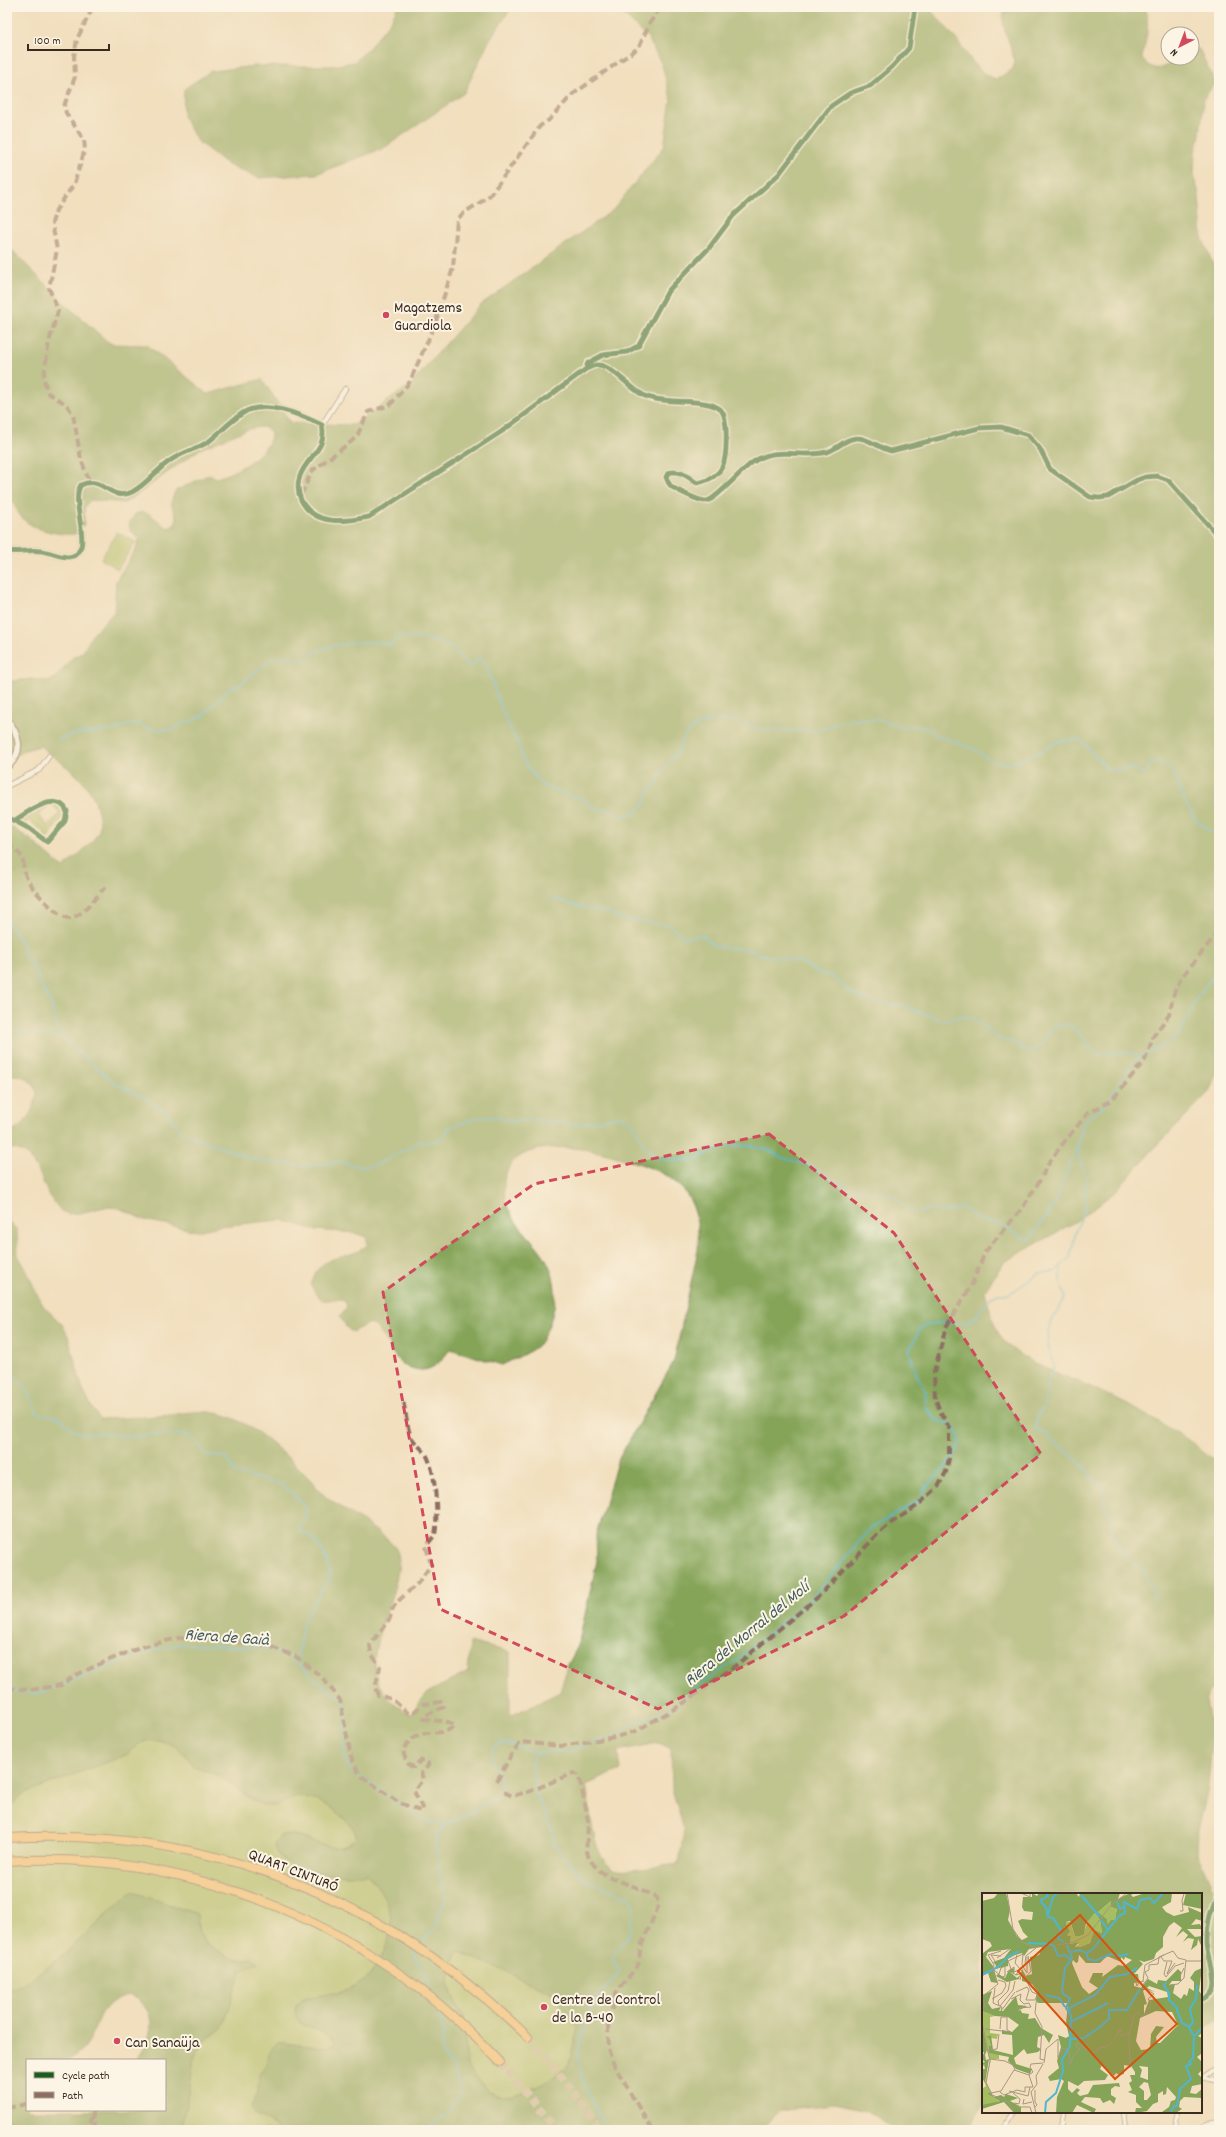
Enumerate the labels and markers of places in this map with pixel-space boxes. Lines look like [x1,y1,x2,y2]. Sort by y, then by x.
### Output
place label: Magatzems Guardiola [394,297,462,338]
marker: Magatzems Guardiola [381,310,391,320]
place label: Centre de Control de la B-40 [552,1989,660,2030]
marker: Centre de Control de la B-40 [539,2002,549,2012]
place label: Can Sanaüja [125,2032,200,2055]
marker: Can Sanaüja [112,2036,122,2046]

